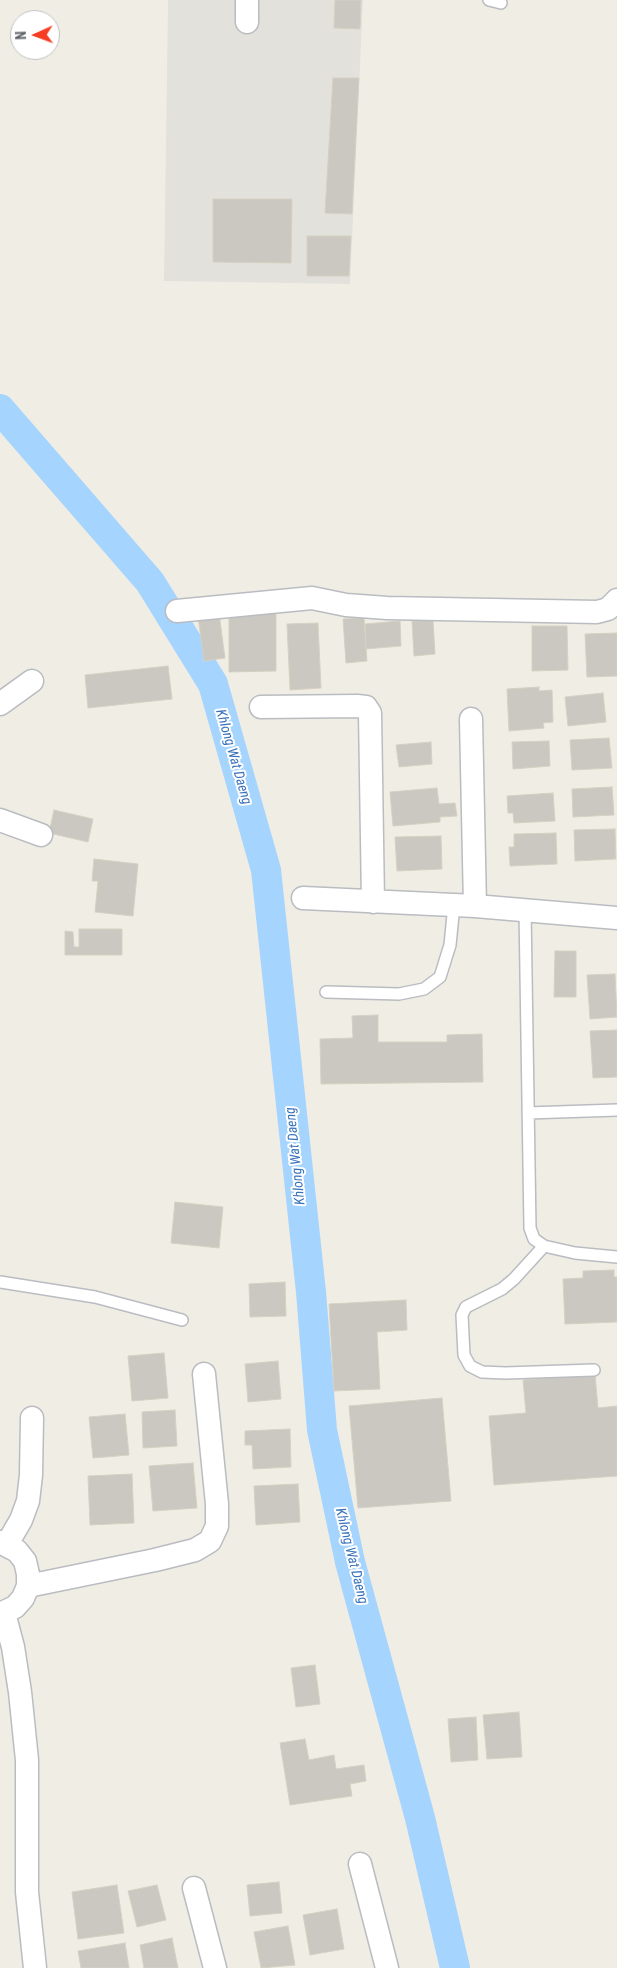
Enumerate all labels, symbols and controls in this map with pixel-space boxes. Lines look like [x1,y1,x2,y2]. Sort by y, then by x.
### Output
north arrow [10,10,60,60]
text: N [13,31,29,40]
water label: Khlong Wat Daeng [211,708,255,806]
water label: Khlong Wat Daeng [283,1106,309,1206]
water label: Khlong Wat Daeng [331,1506,371,1606]

